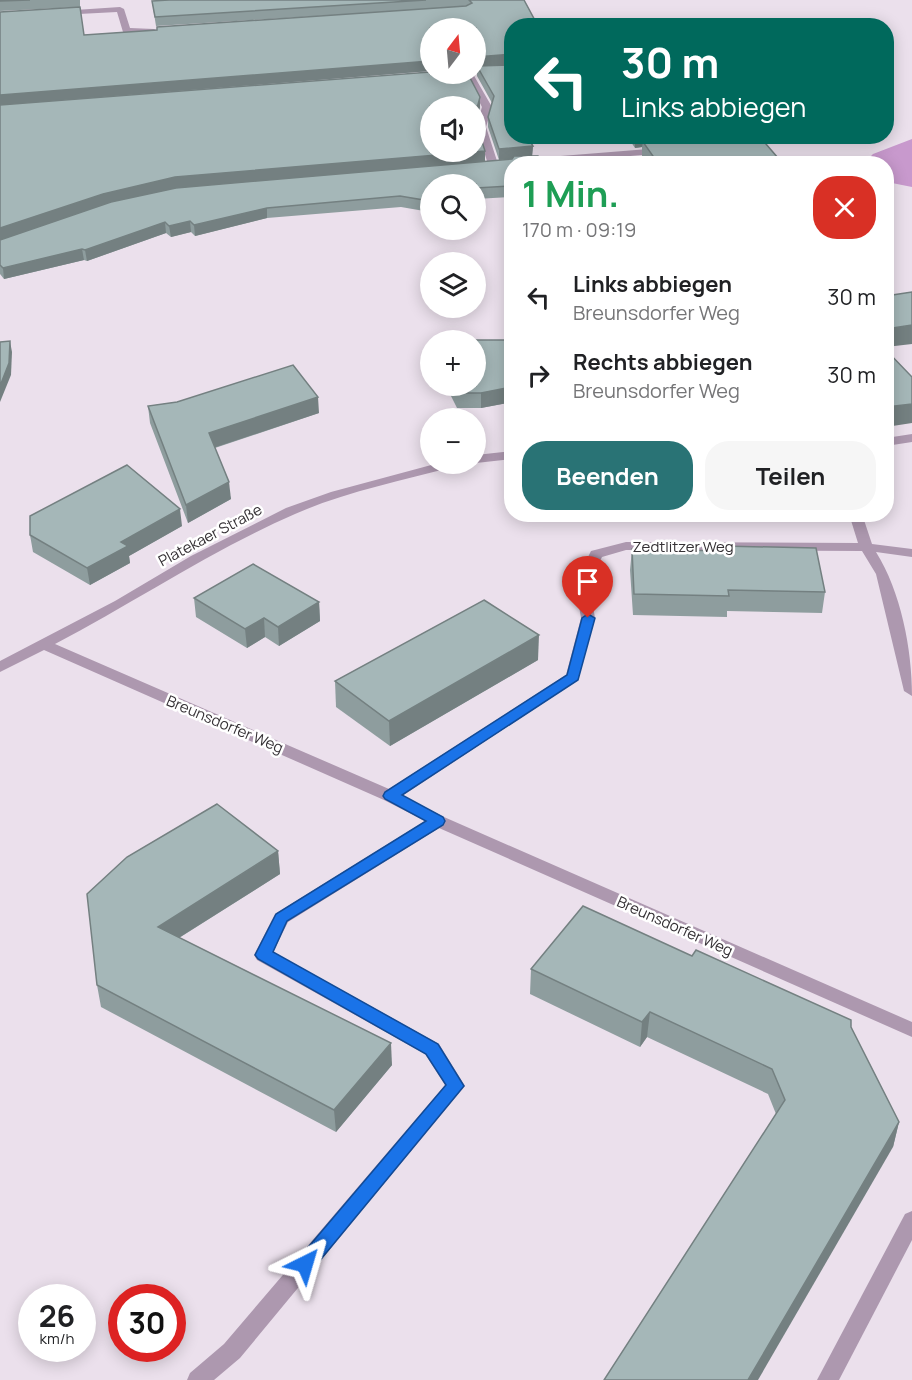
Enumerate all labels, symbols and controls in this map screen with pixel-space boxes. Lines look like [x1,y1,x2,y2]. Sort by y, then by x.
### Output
north arrow [420,18,486,84]
map controls [420,18,486,474]
text: 30 m [621,33,719,91]
icon: left [522,42,600,120]
text: Links abbiegen [621,88,806,125]
button: sound [420,96,486,162]
text: 1 Min. [522,169,619,218]
button: search [420,174,486,240]
button: close [813,176,876,239]
text: 170 m · 09:19 [522,216,636,243]
button: layers [420,252,486,318]
text: Links abbiegen [573,269,732,299]
icon: left [522,281,555,314]
text: 30 m [827,282,876,312]
text: Breunsdorfer Weg [573,299,740,326]
button: + [420,330,486,396]
text: Rechts abbiegen [573,347,752,377]
icon: right [522,359,555,392]
text: 30 m [827,360,876,390]
text: Breunsdorfer Weg [573,377,740,404]
button: − [420,408,486,474]
button: Beenden [522,441,693,510]
button: Teilen [705,441,876,510]
street label: Platekaer Straße [154,499,266,571]
street label: Zedtlitzer Weg [632,536,734,557]
pin [562,556,613,618]
icon: arrive [571,565,604,598]
street label: Breunsdorfer Weg [163,690,287,758]
street label: Breunsdorfer Weg [614,891,736,961]
position arrow [273,1232,337,1296]
speed limit sign: 30 [108,1284,186,1362]
text: 26 [39,1295,75,1336]
text: km/h [40,1328,74,1349]

